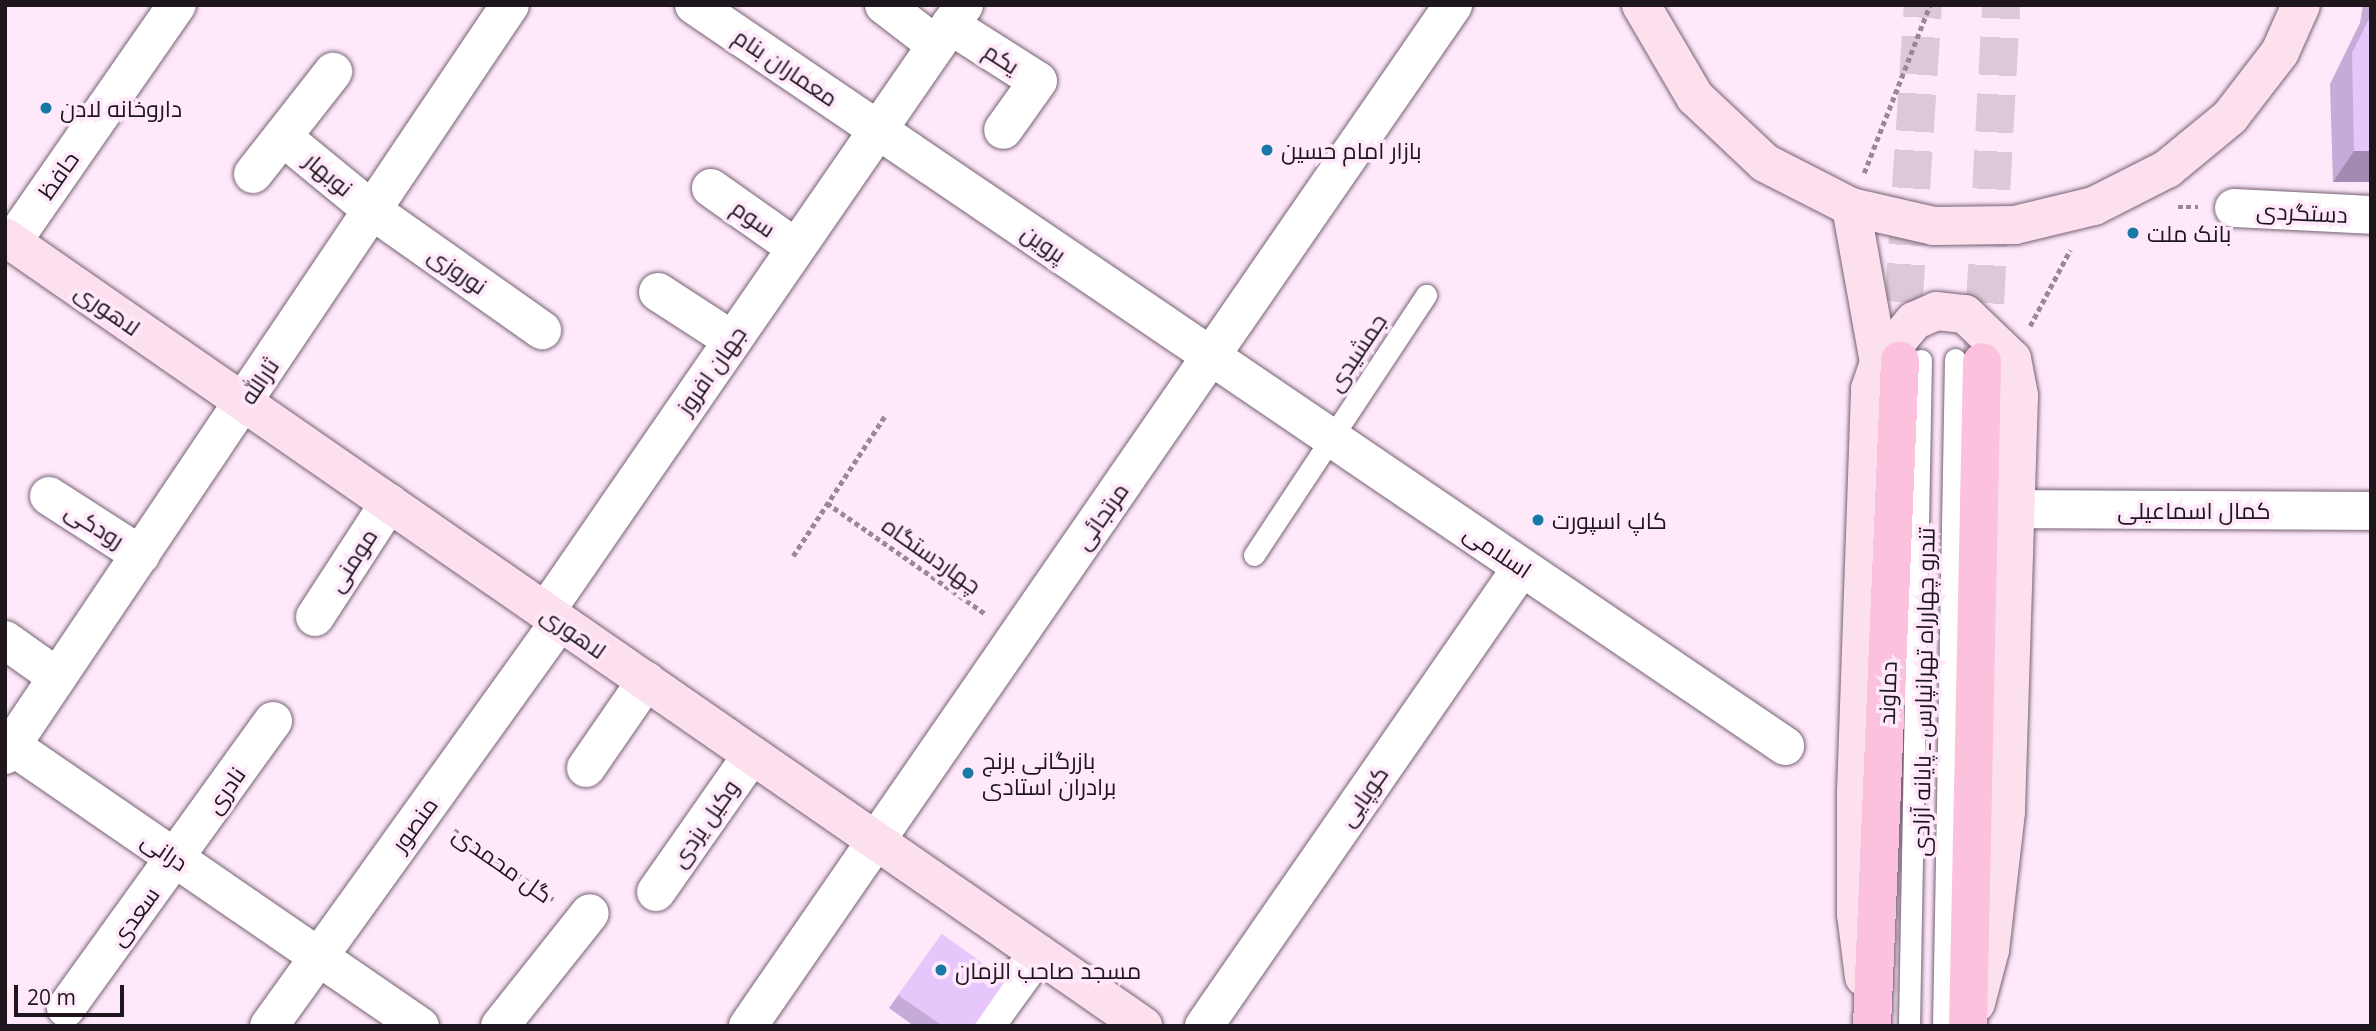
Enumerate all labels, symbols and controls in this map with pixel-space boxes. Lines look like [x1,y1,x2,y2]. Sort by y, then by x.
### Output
street label: معماران بنام [729,22,843,112]
street label: یکم [979,37,1025,79]
place label: داروخانه لادن [60,94,182,122]
marker: داروخانه لادن [38,100,54,116]
place label: بازار امام حسین [1281,136,1422,164]
marker: بازار امام حسین [1259,142,1275,158]
street label: حافظ [32,146,84,204]
street label: نوبهار [300,146,358,202]
street label: سوم [727,193,781,243]
street label: دستگردی [2255,196,2349,228]
street label: پروین [1016,218,1072,268]
place label: بانک ملت [2147,219,2231,247]
marker: بانک ملت [2125,225,2141,241]
street label: نوروزی [424,240,492,300]
street label: لاهوری [70,277,146,341]
street label: جمشیدی [1320,308,1392,396]
street label: جهان افروز [671,320,751,420]
street label: ثارالله [234,353,284,409]
street label: مرتجائی [1068,477,1134,555]
street label: رودکی [60,496,130,554]
street label: کمال اسماعیلی [2117,496,2271,524]
place label: کاپ اسپورت [1552,506,1667,534]
street label: چهاردستگاه [877,511,987,599]
marker: کاپ اسپورت [1530,512,1546,528]
street label: اسلامی [1459,518,1537,584]
street label: مومنی [321,523,383,597]
street label: تندرو چهارراه تهرانپارس ـ پایانه آزادی [1906,527,1940,857]
street label: لاهوری [536,600,612,664]
street label: دماوند [1872,661,1902,725]
place label: بازرگانی برنج برادران استادی [982,746,1116,800]
street label: نادری [199,761,251,819]
street label: کوپایی [1332,761,1394,831]
marker: بازرگانی برنج برادران استادی [960,765,976,781]
street label: وکیل یزدی [664,774,744,872]
street label: منصور [385,791,443,857]
street label: گل محمدی [448,820,558,908]
street label: درانی [137,826,193,876]
street label: سعدی [103,881,165,951]
place label: مسجد صاحب الزمان [955,956,1141,984]
marker: مسجد صاحب الزمان [933,962,949,978]
scale bar [18,972,128,1016]
text: 20 m [27,983,76,1011]

